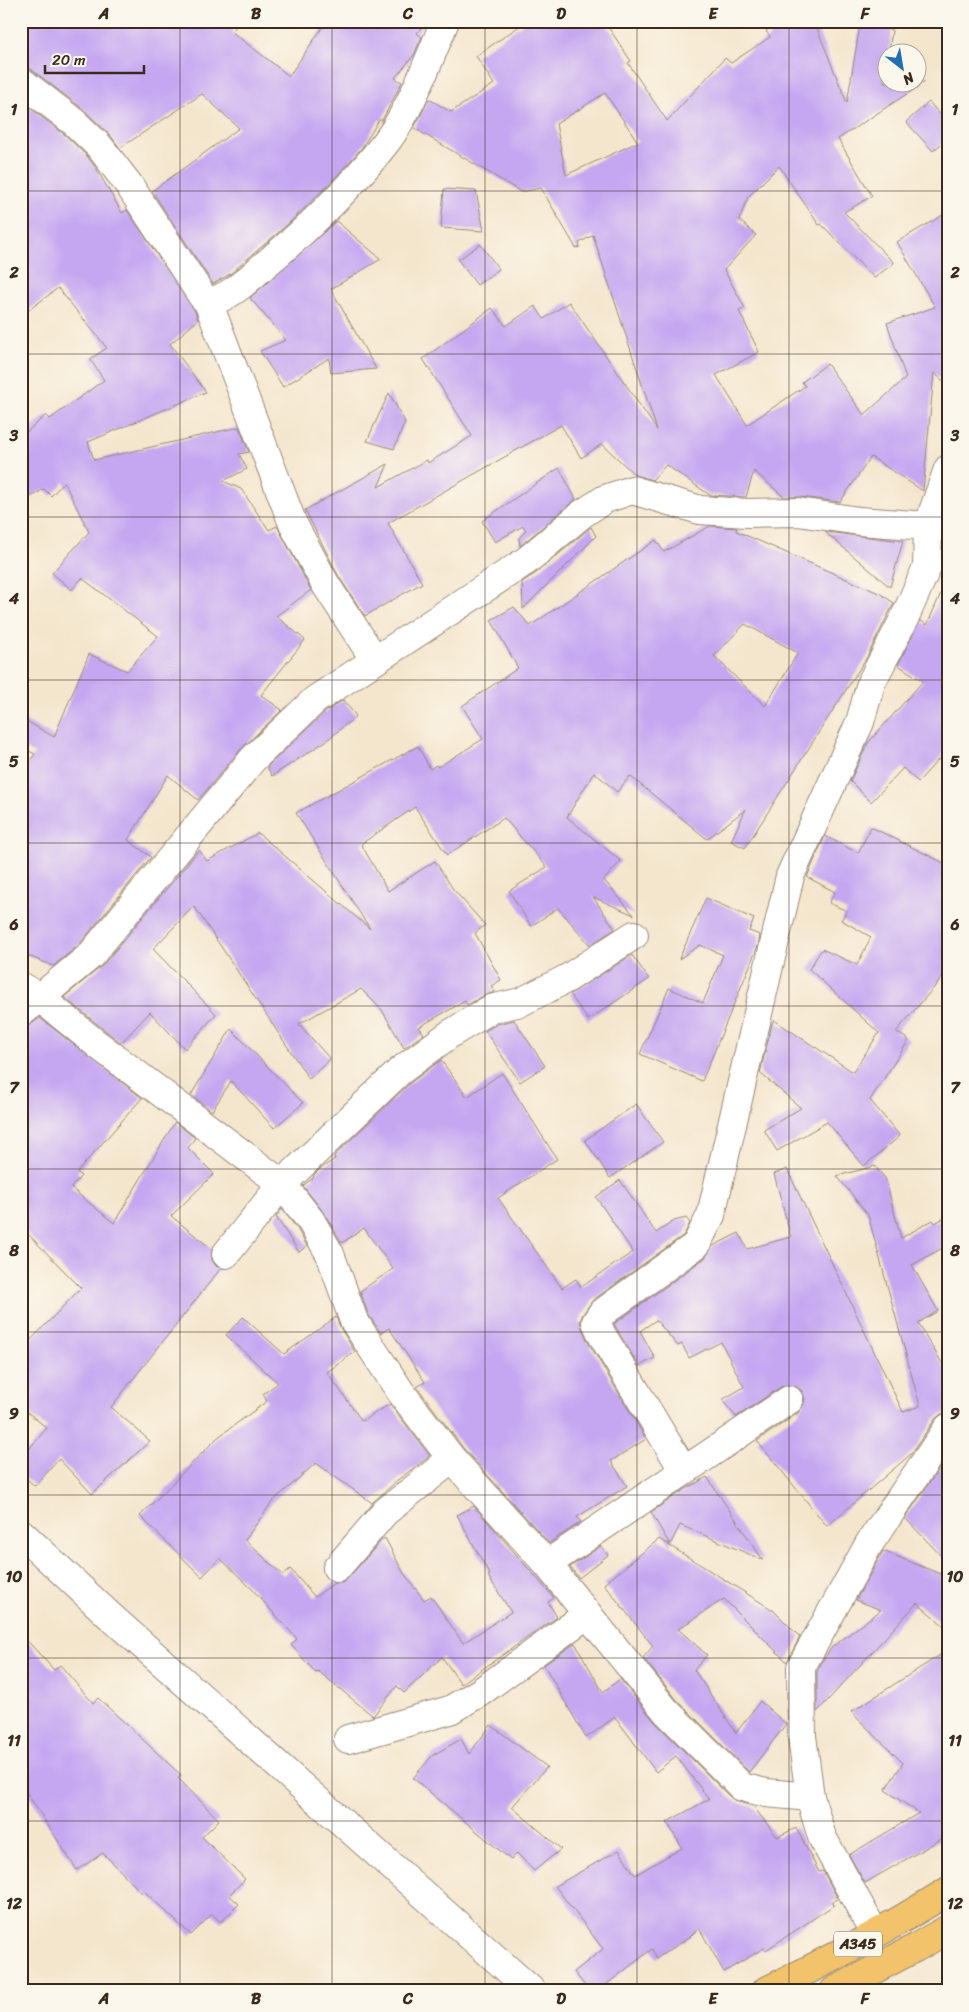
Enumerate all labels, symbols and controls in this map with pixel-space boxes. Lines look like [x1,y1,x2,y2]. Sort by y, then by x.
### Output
text: A [98,0,109,28]
text: B [251,0,262,28]
text: C [402,0,414,28]
text: D [556,0,566,28]
text: E [709,0,719,28]
text: F [860,0,871,28]
scale bar [45,42,144,74]
north arrow [876,42,926,92]
text: 20 m [52,47,86,73]
text: N [898,65,920,92]
text: 1 [11,95,18,124]
text: 1 [952,95,959,124]
text: 2 [8,258,19,287]
text: 2 [949,258,960,287]
text: 3 [9,421,19,450]
text: 3 [950,421,960,450]
text: 4 [8,584,19,613]
text: 4 [949,584,960,613]
text: 5 [9,747,19,776]
text: 5 [950,747,960,776]
text: 6 [8,910,19,939]
text: 6 [949,910,960,939]
text: 7 [9,1073,20,1102]
text: 7 [950,1073,961,1102]
text: 8 [8,1236,19,1265]
text: 8 [949,1236,960,1265]
text: 9 [9,1399,19,1428]
text: 9 [950,1399,960,1428]
text: 10 [6,1562,22,1591]
text: 10 [947,1562,963,1591]
text: 11 [7,1726,21,1755]
text: 11 [948,1726,962,1755]
text: 12 [6,1889,23,1918]
text: 12 [947,1889,964,1918]
road number: A345 [834,1932,882,1956]
text: A [98,1984,109,2012]
text: B [251,1984,262,2012]
text: C [402,1984,414,2012]
text: D [556,1984,566,2012]
text: E [709,1984,719,2012]
text: F [860,1984,871,2012]

